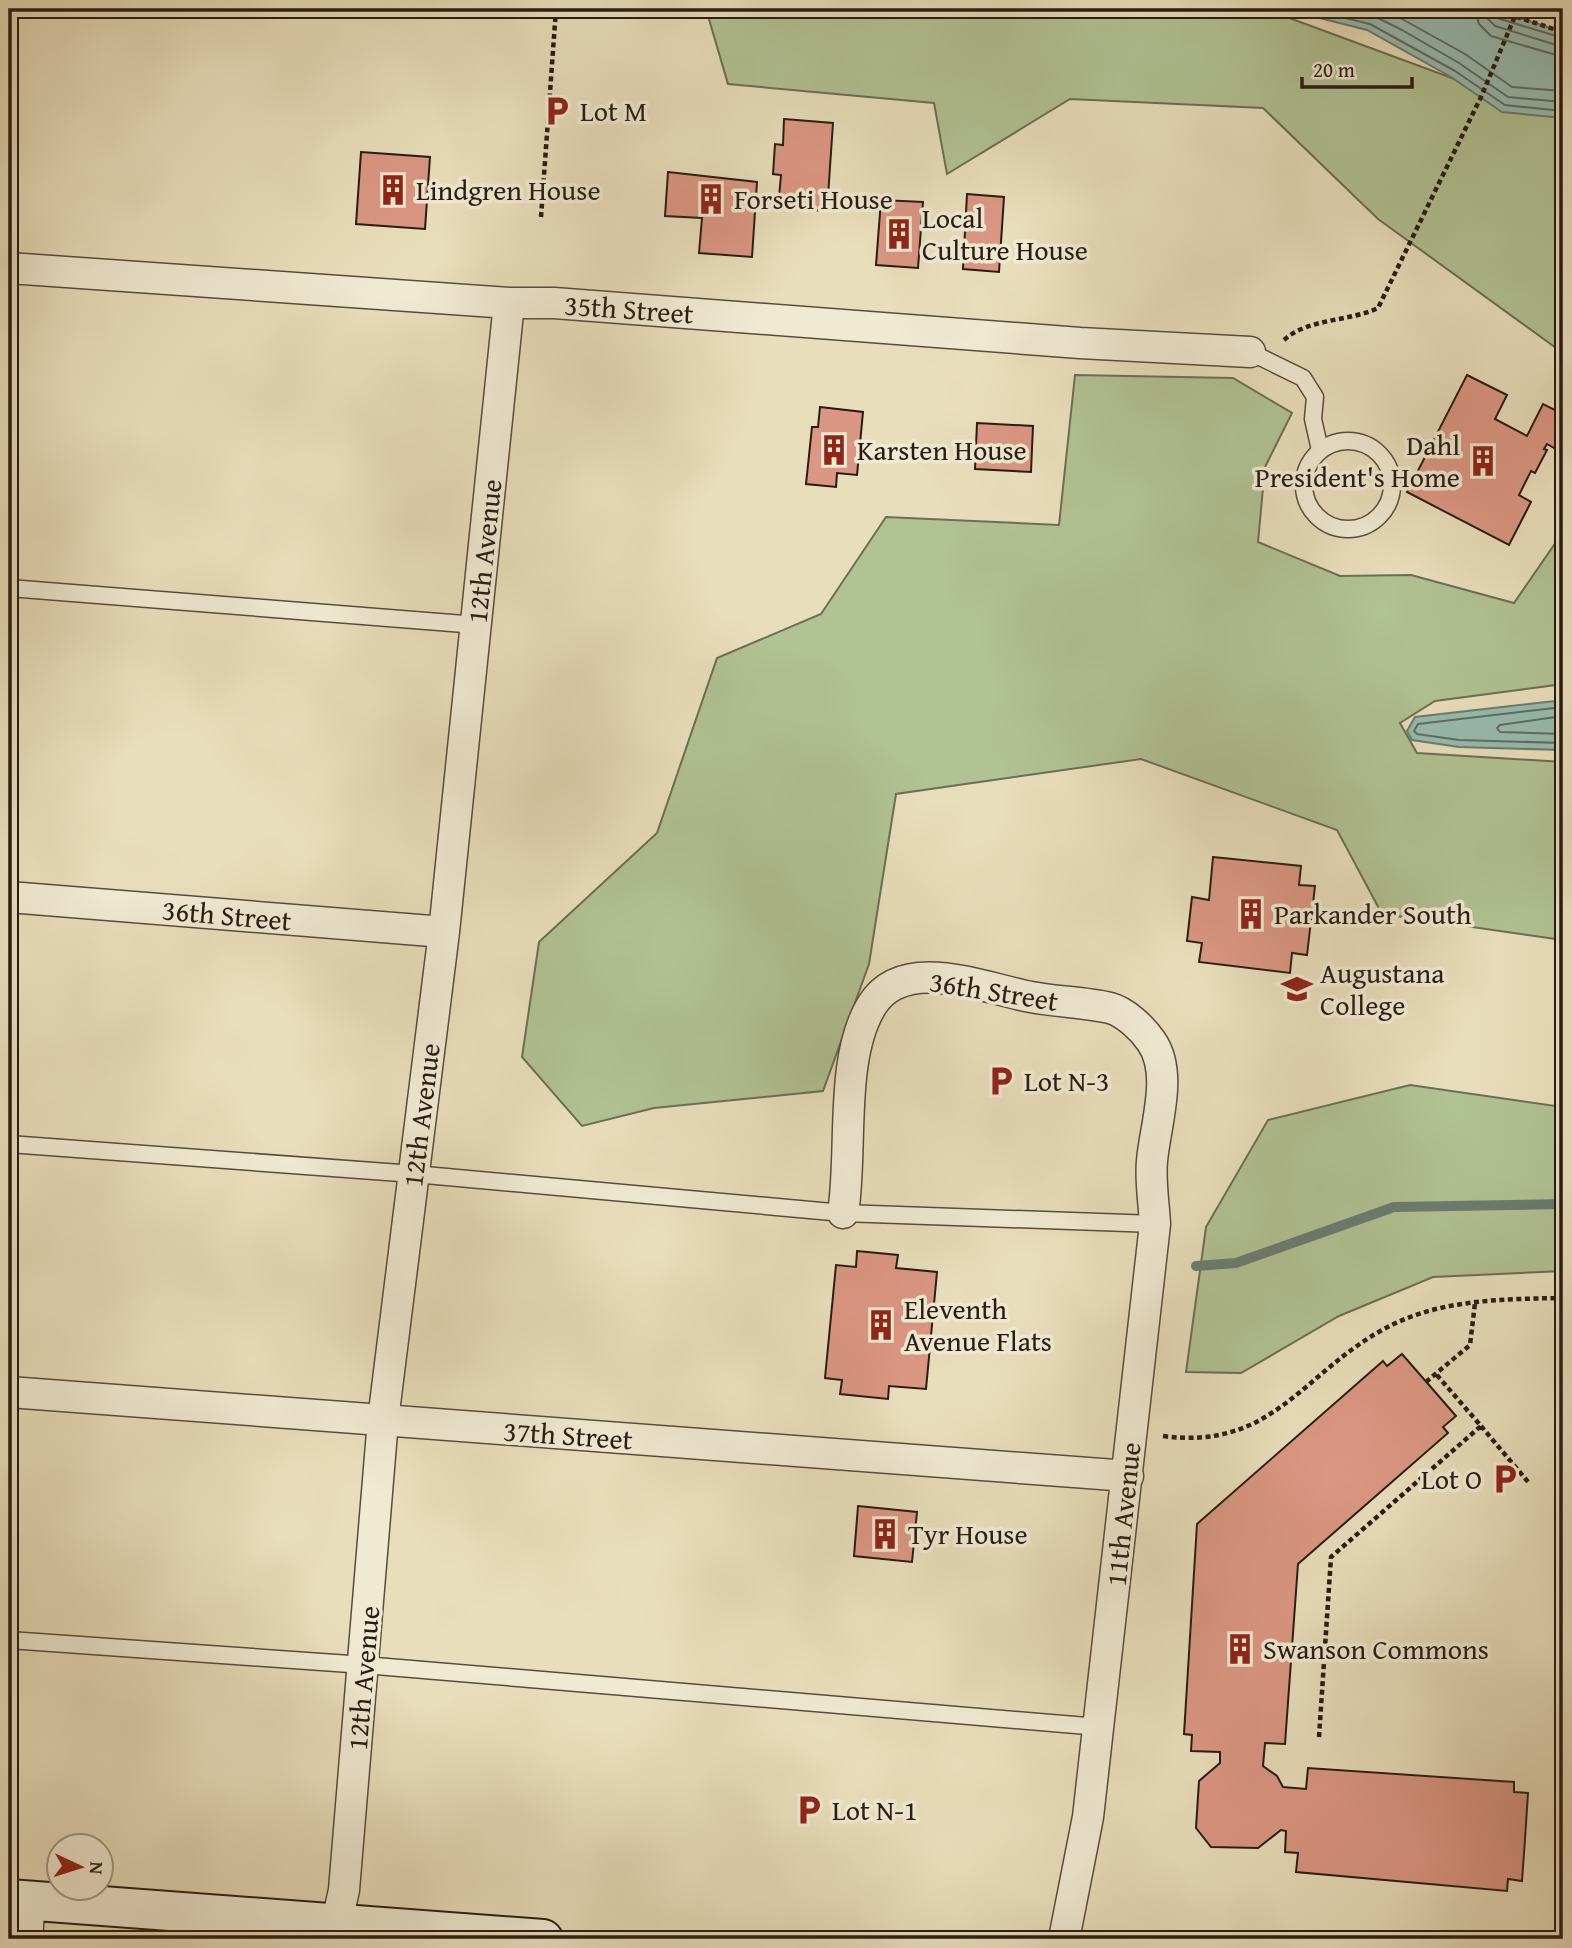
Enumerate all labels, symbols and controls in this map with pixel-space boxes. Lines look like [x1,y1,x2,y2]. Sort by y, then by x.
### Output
scale bar [1302,46,1413,90]
text: 20 m [1313,54,1355,85]
place label: Lot M [580,90,647,131]
parking icon: Lot M [540,94,574,128]
place label: Lindgren House [416,169,601,210]
building icon: Lindgren House [376,173,410,207]
place label: Forseti House [734,178,893,219]
building icon: Forseti House [694,182,728,216]
place label: Local Culture House [922,197,1088,270]
building icon: Local Culture House [882,217,916,251]
street label: 35th Street [563,284,695,333]
place label: Dahl President's Home [1255,424,1460,497]
place label: Karsten House [857,429,1027,470]
building icon: Karsten House [817,433,851,467]
building icon: Dahl President's Home [1466,444,1500,478]
street label: 12th Avenue [456,477,511,625]
street label: 36th Street [161,888,293,941]
place label: Parkander South [1274,893,1472,934]
building icon: Parkander South [1234,897,1268,931]
place label: Augustana College [1320,952,1445,1025]
street label: 36th Street [927,960,1061,1021]
school or university icon: Augustana College [1280,972,1314,1006]
street label: 12th Avenue [391,1041,450,1189]
place label: Lot N-3 [1024,1060,1109,1101]
parking icon: Lot N-3 [984,1064,1018,1098]
place label: Eleventh Avenue Flats [904,1288,1052,1361]
building icon: Eleventh Avenue Flats [864,1308,898,1342]
street label: 37th Street [502,1410,634,1459]
street label: 11th Avenue [1095,1440,1150,1588]
place label: Lot O [1421,1458,1482,1499]
parking icon: Lot O [1488,1462,1522,1496]
place label: Tyr House [908,1513,1028,1554]
building icon: Tyr House [868,1517,902,1551]
street label: 12th Avenue [336,1604,389,1752]
place label: Swanson Commons [1263,1628,1489,1669]
building icon: Swanson Commons [1223,1632,1257,1666]
place label: Lot N-1 [832,1789,917,1830]
parking icon: Lot N-1 [792,1793,826,1827]
north arrow [46,1832,116,1902]
text: N [83,1861,111,1876]

